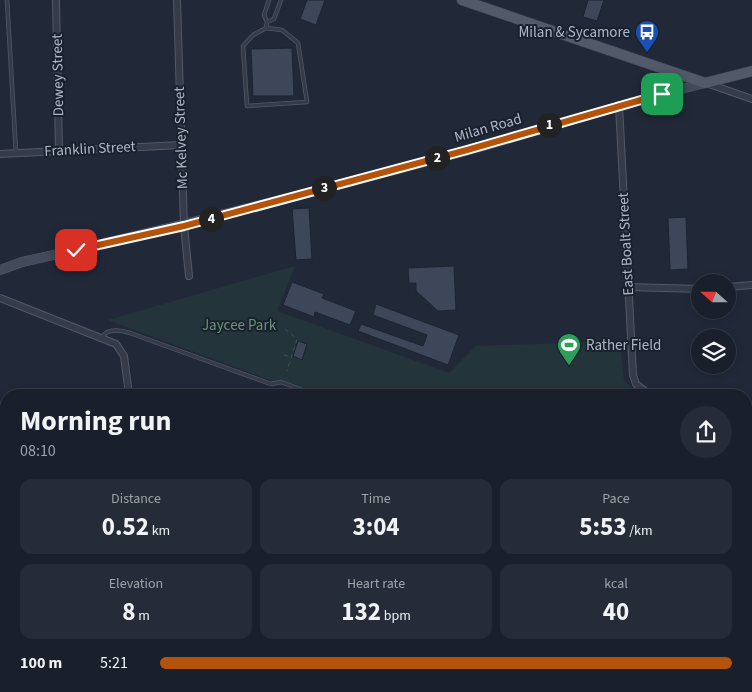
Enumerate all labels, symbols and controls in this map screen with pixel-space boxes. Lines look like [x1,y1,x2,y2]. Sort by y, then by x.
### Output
bus stop icon: Milan & Sycamore [634,19,660,53]
place label: Milan & Sycamore [518,22,630,43]
street label: Dewey Street [47,34,69,116]
pin [641,73,683,115]
icon: arrive [648,80,676,108]
street label: Mc Kelvey Street [169,86,193,190]
street label: Milan Road [452,108,524,148]
pin: 1 [536,112,562,138]
text: 1 [546,115,553,135]
street label: Franklin Street [44,136,136,162]
pin: 2 [424,146,450,170]
text: 2 [434,148,441,168]
pin: 3 [312,176,336,200]
text: 3 [321,178,328,198]
street label: East Boalt Street [613,192,639,296]
pin: 4 [198,206,224,232]
text: 4 [208,209,215,229]
pin [55,229,97,271]
icon: check [62,236,90,264]
north arrow [691,274,736,319]
map controls [691,274,736,374]
park label: Jaycee Park [202,315,277,336]
button: layers [691,329,736,374]
sports icon: Rather Field [556,332,582,366]
place label: Rather Field [586,335,661,356]
text: Morning run [20,401,171,441]
button: share [680,406,732,458]
text: 08:10 [20,440,56,462]
text: Distance [111,489,161,509]
text: Time [361,489,391,509]
text: Pace [602,489,630,509]
text: 0.52 [102,509,149,545]
text: 3:04 [352,509,400,545]
text: 5:53 [579,509,626,545]
text: km [149,521,170,541]
text: /km [626,521,653,541]
text: Elevation [109,574,163,594]
text: Heart rate [347,574,405,594]
text: kcal [604,574,628,594]
text: 8 [122,594,135,630]
text: 132 [341,594,381,630]
text: 40 [603,594,629,630]
text: m [135,606,150,626]
text: bpm [381,606,411,626]
text: 100 m [20,652,62,674]
text: 5:21 [100,652,128,674]

